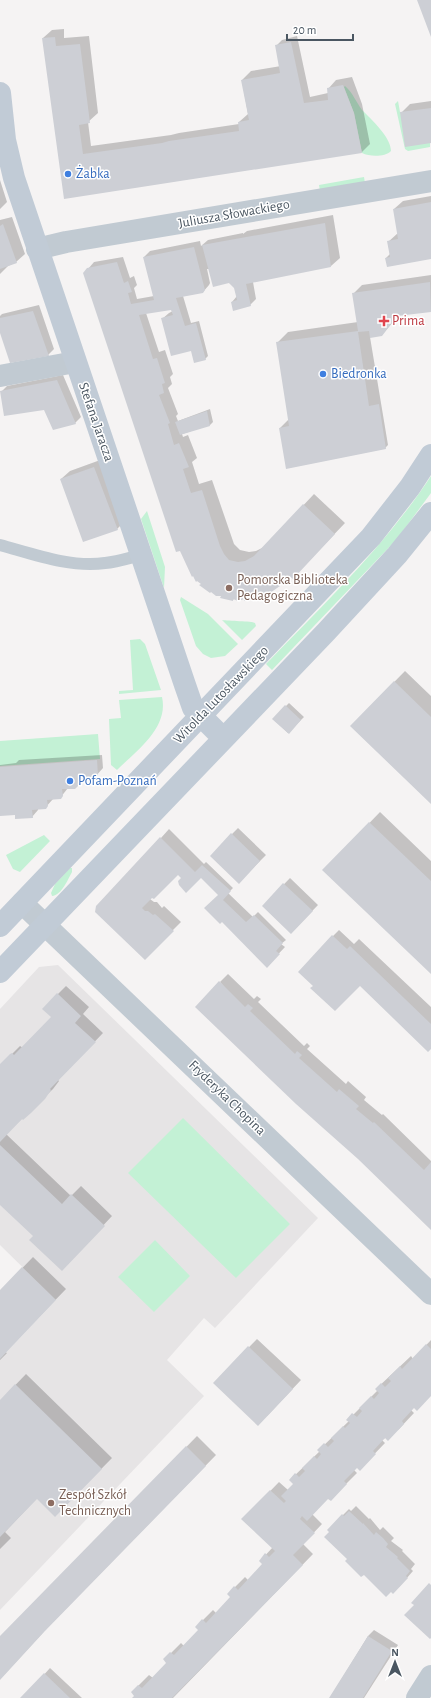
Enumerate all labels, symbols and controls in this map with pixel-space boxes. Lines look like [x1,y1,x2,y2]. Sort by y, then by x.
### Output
scale bar [287,16,353,42]
text: 20 m [293,24,316,36]
place label: Żabka [76,164,110,181]
marker: Żabka [63,169,73,179]
street label: Juliusza Słowackiego [177,197,291,231]
place label: Prima [392,314,425,328]
marker: Prima [379,316,389,326]
place label: Biedronka [331,367,387,381]
marker: Biedronka [318,369,328,379]
street label: Stefana Jaracza [76,381,116,464]
place label: Pomorska Biblioteka Pedagogiczna [237,573,349,603]
marker: Pomorska Biblioteka Pedagogiczna [224,583,234,593]
street label: Witolda Lutosławskiego [171,643,271,747]
place label: Pofam-Poznań [78,774,157,788]
marker: Pofam-Poznań [65,776,75,786]
street label: Fryderyka Chopina [186,1058,269,1138]
place label: Zespół Szkół Technicznych [59,1488,131,1518]
marker: Zespół Szkół Technicznych [46,1498,56,1508]
north arrow [375,1642,415,1682]
text: N [391,1647,399,1658]

